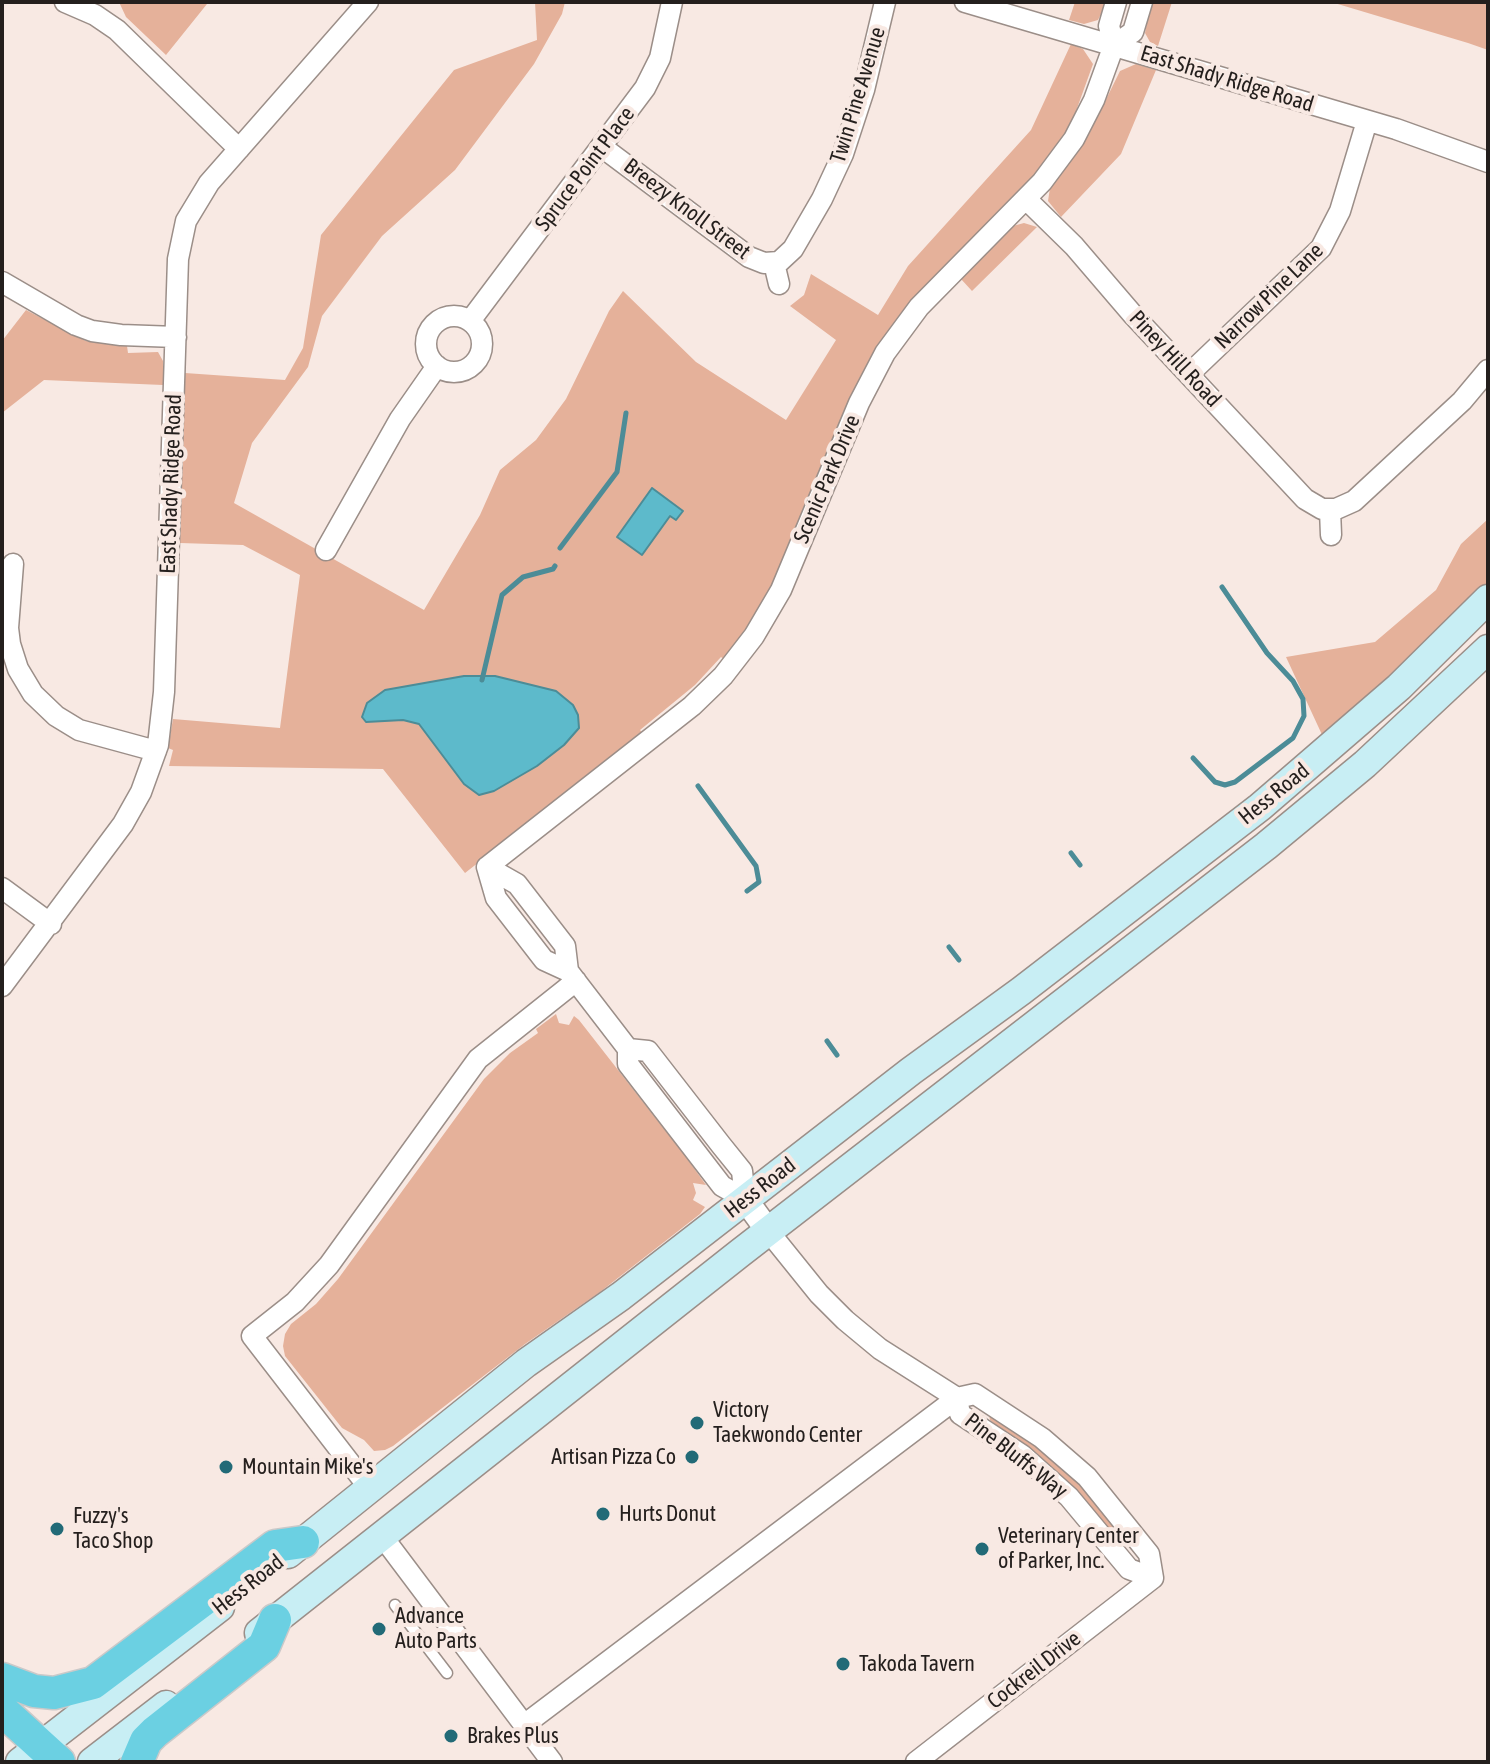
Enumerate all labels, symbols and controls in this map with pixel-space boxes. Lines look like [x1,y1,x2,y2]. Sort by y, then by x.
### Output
street label: Twin Pine Avenue [825,24,891,166]
street label: East Shady Ridge Road [1137,40,1317,118]
street label: Spruce Point Place [530,102,640,236]
street label: Breezy Knoll Street [619,153,755,265]
street label: Narrow Pine Lane [1209,238,1329,354]
street label: Piney Hill Road [1124,305,1226,413]
street label: East Shady Ridge Road [155,394,187,574]
street label: Scenic Park Drive [788,411,866,547]
street label: Hess Road [1233,758,1315,830]
street label: Hess Road [719,1152,801,1224]
place label: Victory Taekwondo Center [713,1397,862,1448]
street label: Pine Bluffs Way [959,1408,1073,1504]
marker: Victory Taekwondo Center [688,1414,706,1432]
place label: Artisan Pizza Co [551,1444,676,1470]
marker: Artisan Pizza Co [683,1448,701,1466]
place label: Mountain Mike's [242,1454,373,1480]
marker: Mountain Mike's [217,1458,235,1476]
place label: Hurts Donut [619,1501,716,1527]
place label: Fuzzy's Taco Shop [73,1503,154,1554]
marker: Hurts Donut [594,1505,612,1523]
marker: Fuzzy's Taco Shop [48,1520,66,1538]
place label: Veterinary Center of Parker, Inc. [998,1523,1138,1574]
marker: Veterinary Center of Parker, Inc. [973,1540,991,1558]
street label: Hess Road [207,1549,289,1621]
place label: Advance Auto Parts [395,1603,477,1654]
marker: Advance Auto Parts [370,1620,388,1638]
street label: Cockreil Drive [982,1625,1086,1715]
place label: Takoda Tavern [859,1651,975,1677]
marker: Takoda Tavern [834,1655,852,1673]
place label: Brakes Plus [467,1723,559,1749]
marker: Brakes Plus [442,1727,460,1745]

